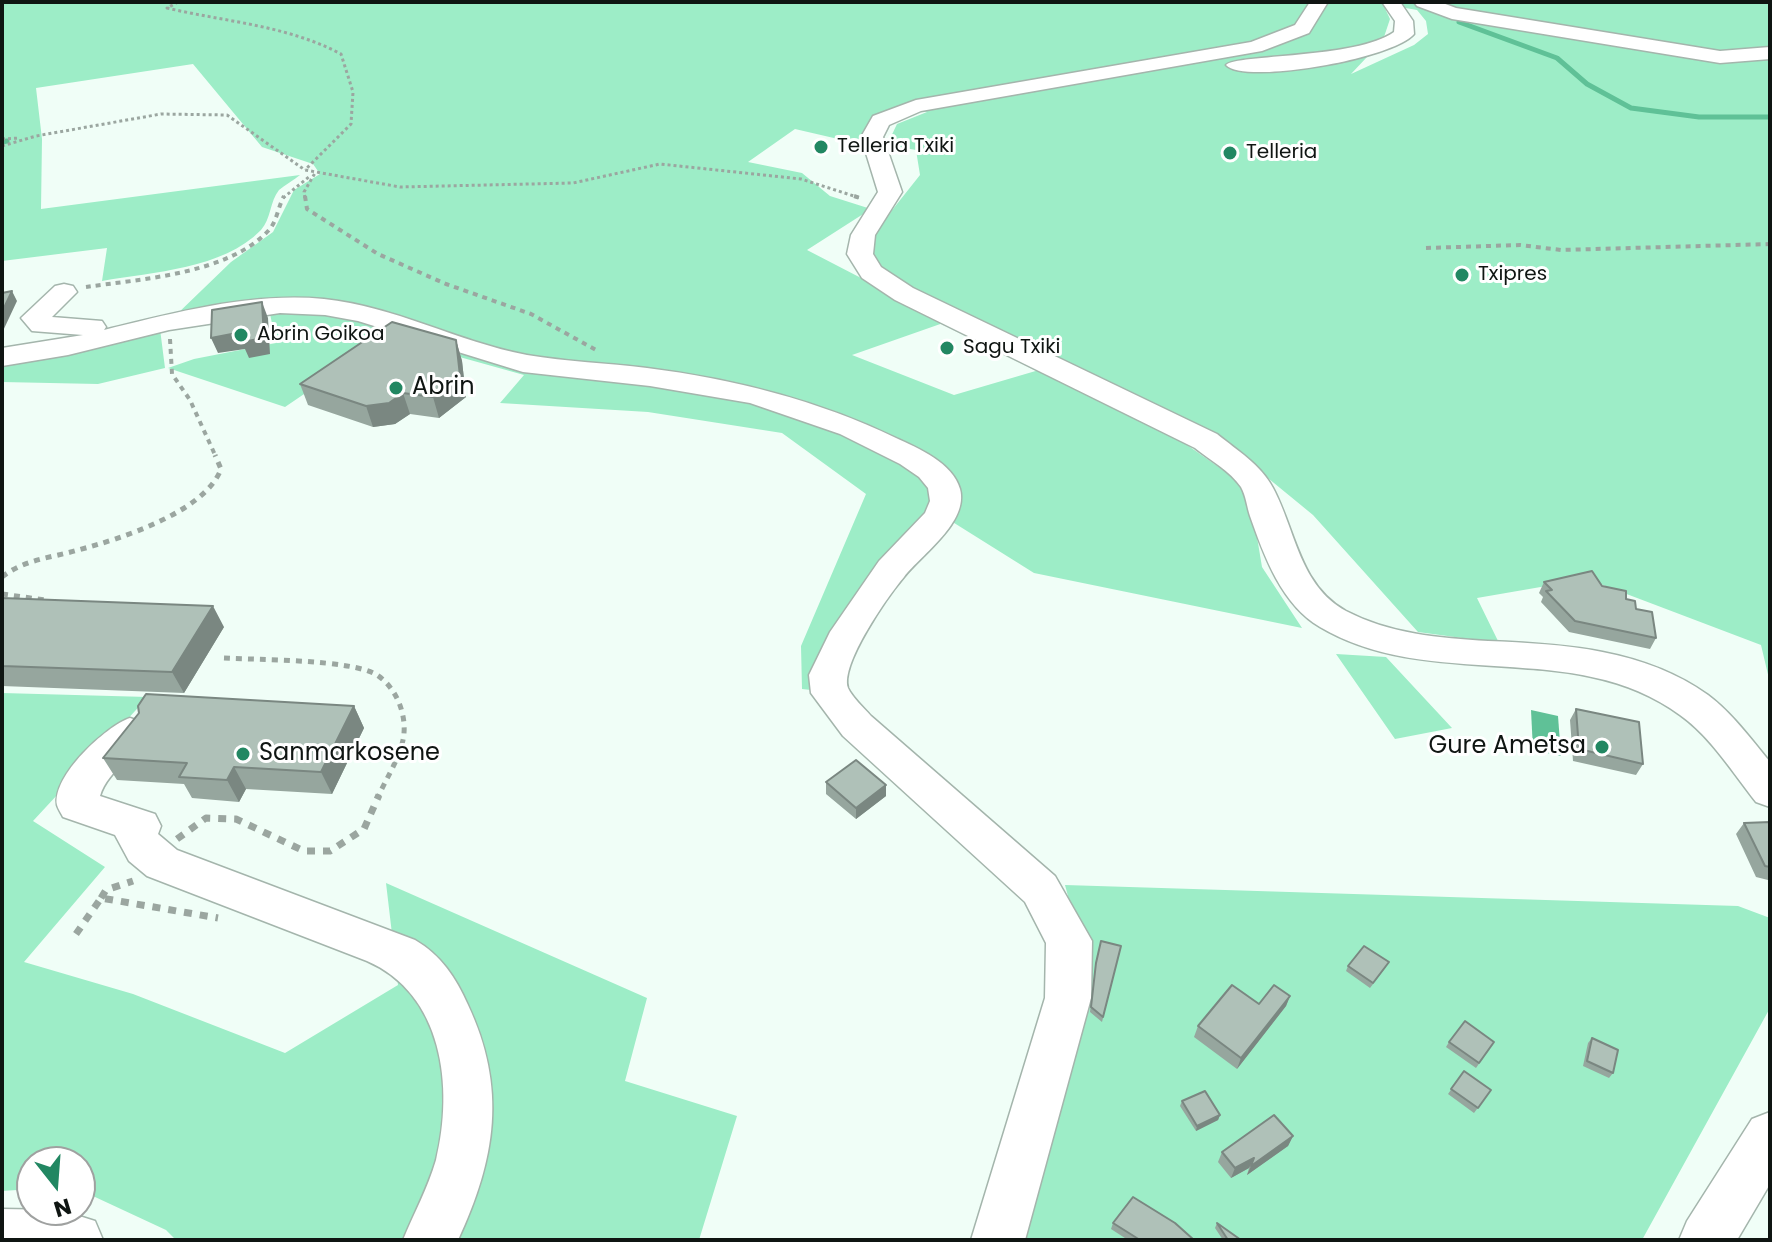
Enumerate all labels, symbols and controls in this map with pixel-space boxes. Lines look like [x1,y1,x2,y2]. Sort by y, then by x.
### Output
place label: Telleria Txiki [837,135,954,159]
marker: Telleria Txiki [812,138,830,156]
place label: Telleria [1246,141,1317,165]
marker: Telleria [1221,144,1239,162]
place label: Txipres [1478,263,1547,287]
marker: Txipres [1453,266,1471,284]
place label: Abrin Goikoa [257,323,384,347]
marker: Abrin Goikoa [232,326,250,344]
place label: Sagu Txiki [963,336,1060,360]
marker: Sagu Txiki [938,339,956,357]
place label: Abrin [412,374,475,402]
marker: Abrin [387,379,405,397]
place label: Gure Ametsa [1428,733,1586,761]
marker: Gure Ametsa [1593,738,1611,756]
place label: Sanmarkosene [259,740,440,768]
marker: Sanmarkosene [234,745,252,763]
north arrow [16,1146,96,1226]
text: N [50,1190,75,1225]

